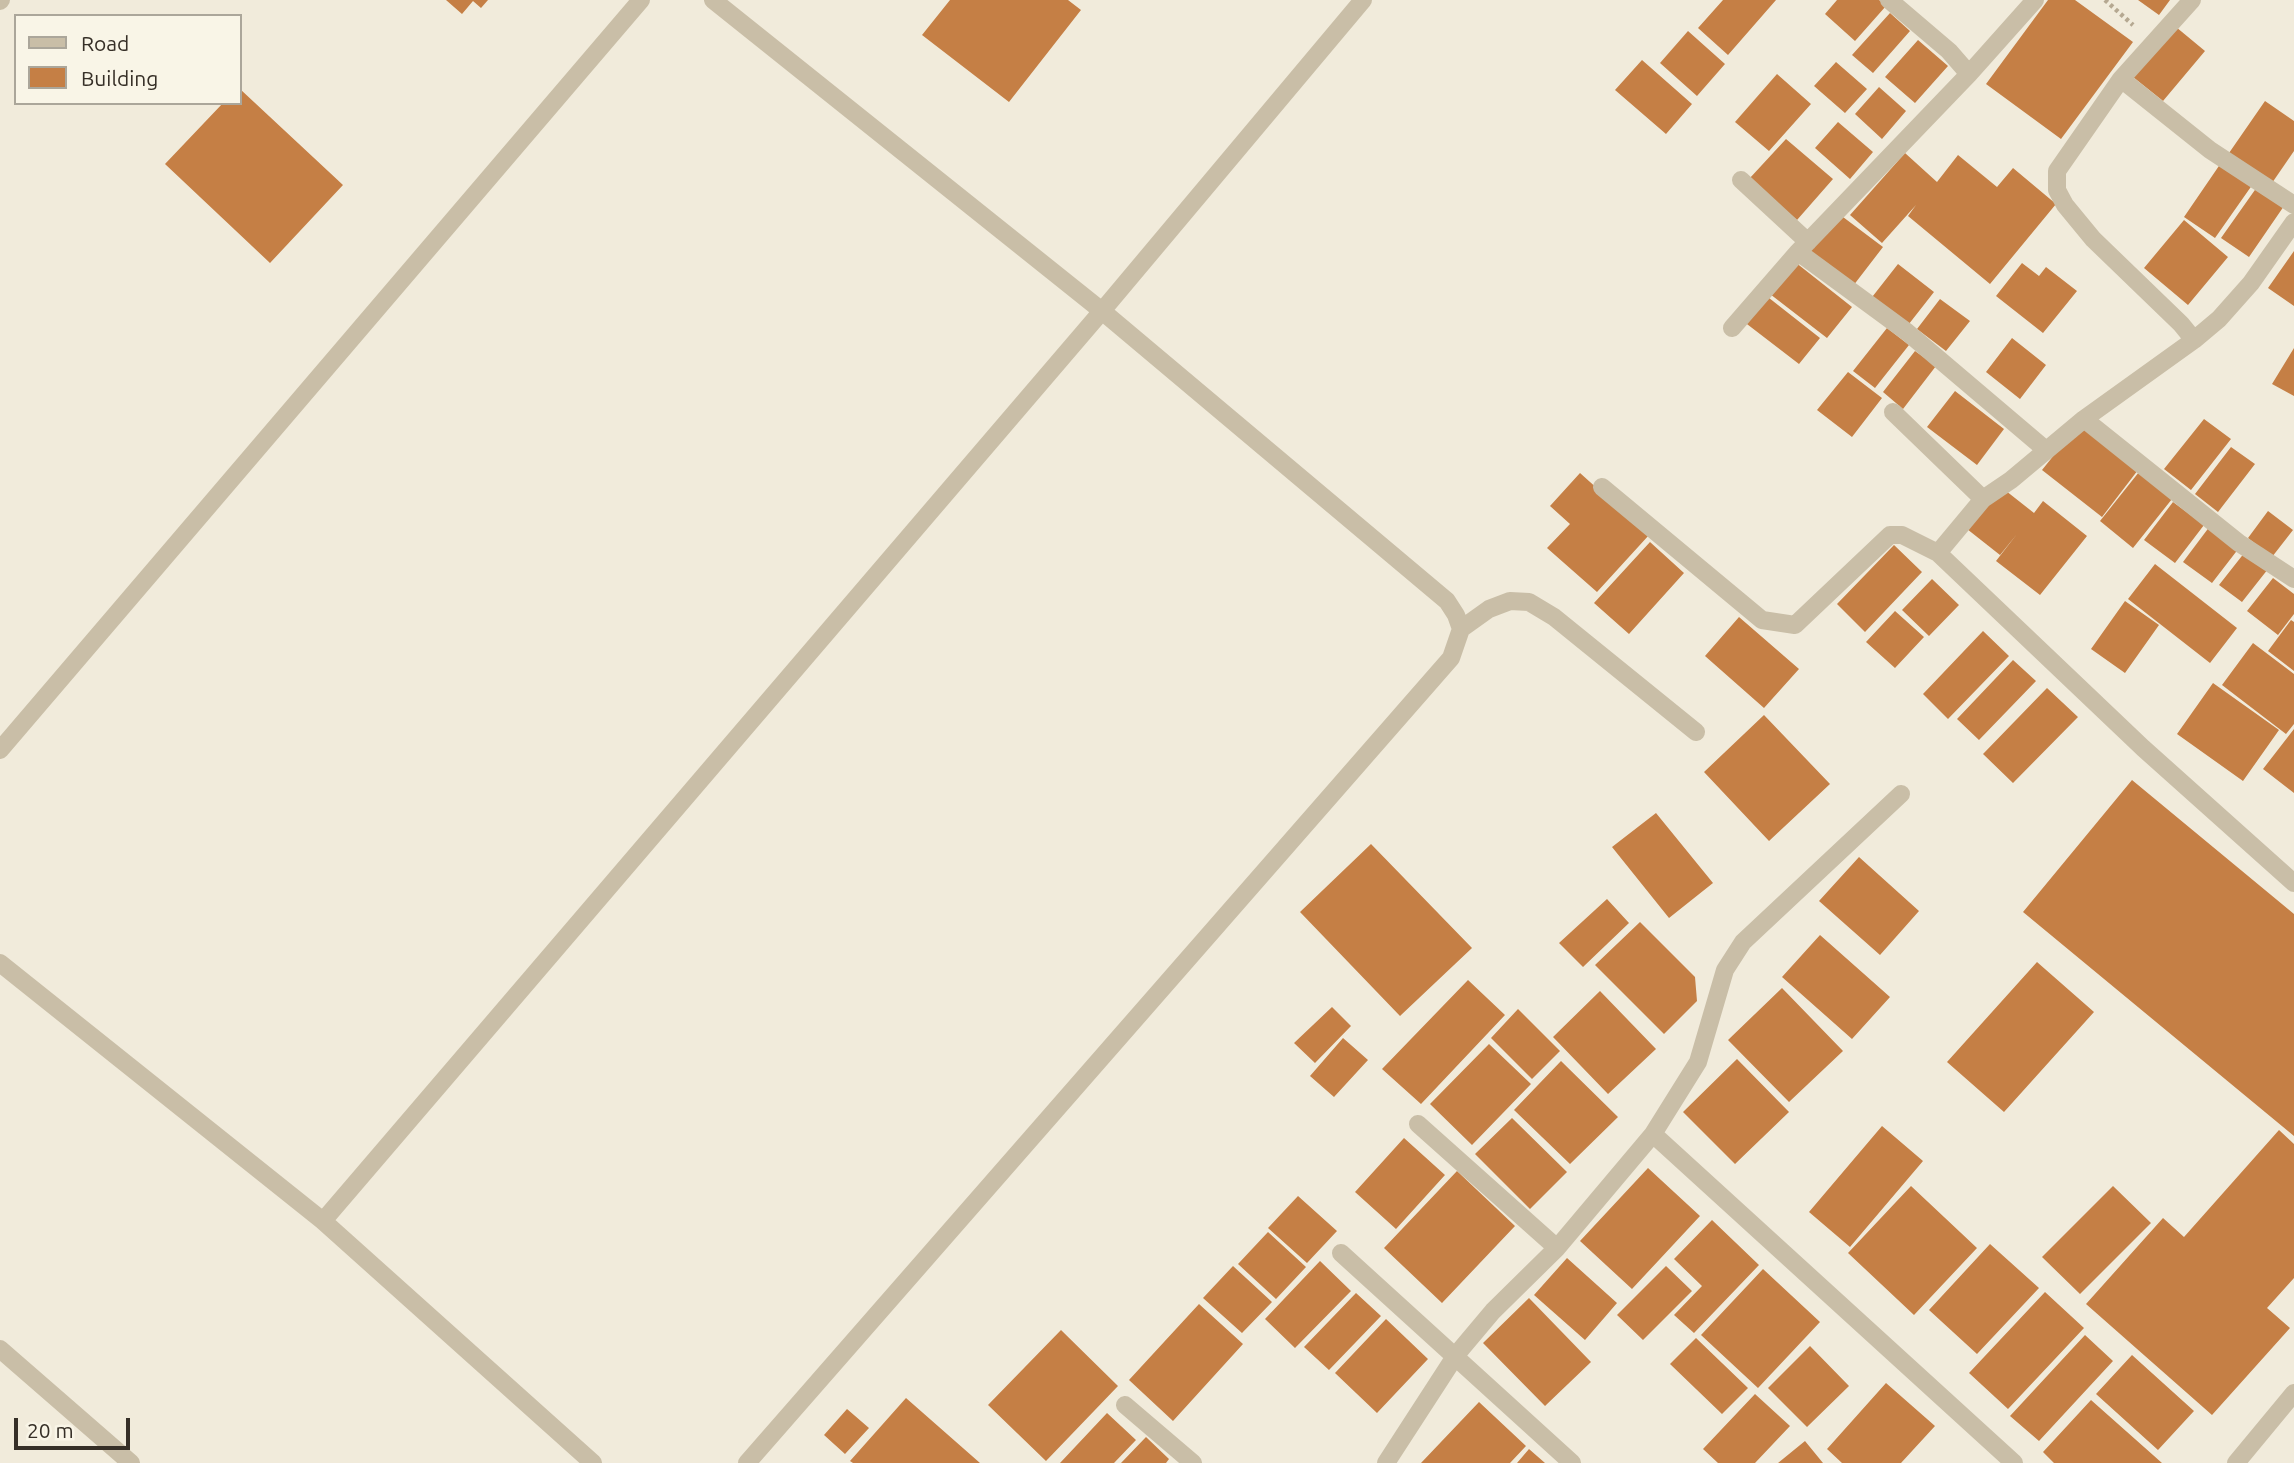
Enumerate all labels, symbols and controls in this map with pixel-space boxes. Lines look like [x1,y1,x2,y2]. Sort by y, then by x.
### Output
legend [14,14,242,105]
text: Road [81,31,129,55]
text: Building [81,66,158,90]
scale bar [18,1404,133,1448]
text: 20 m [27,1418,74,1442]

